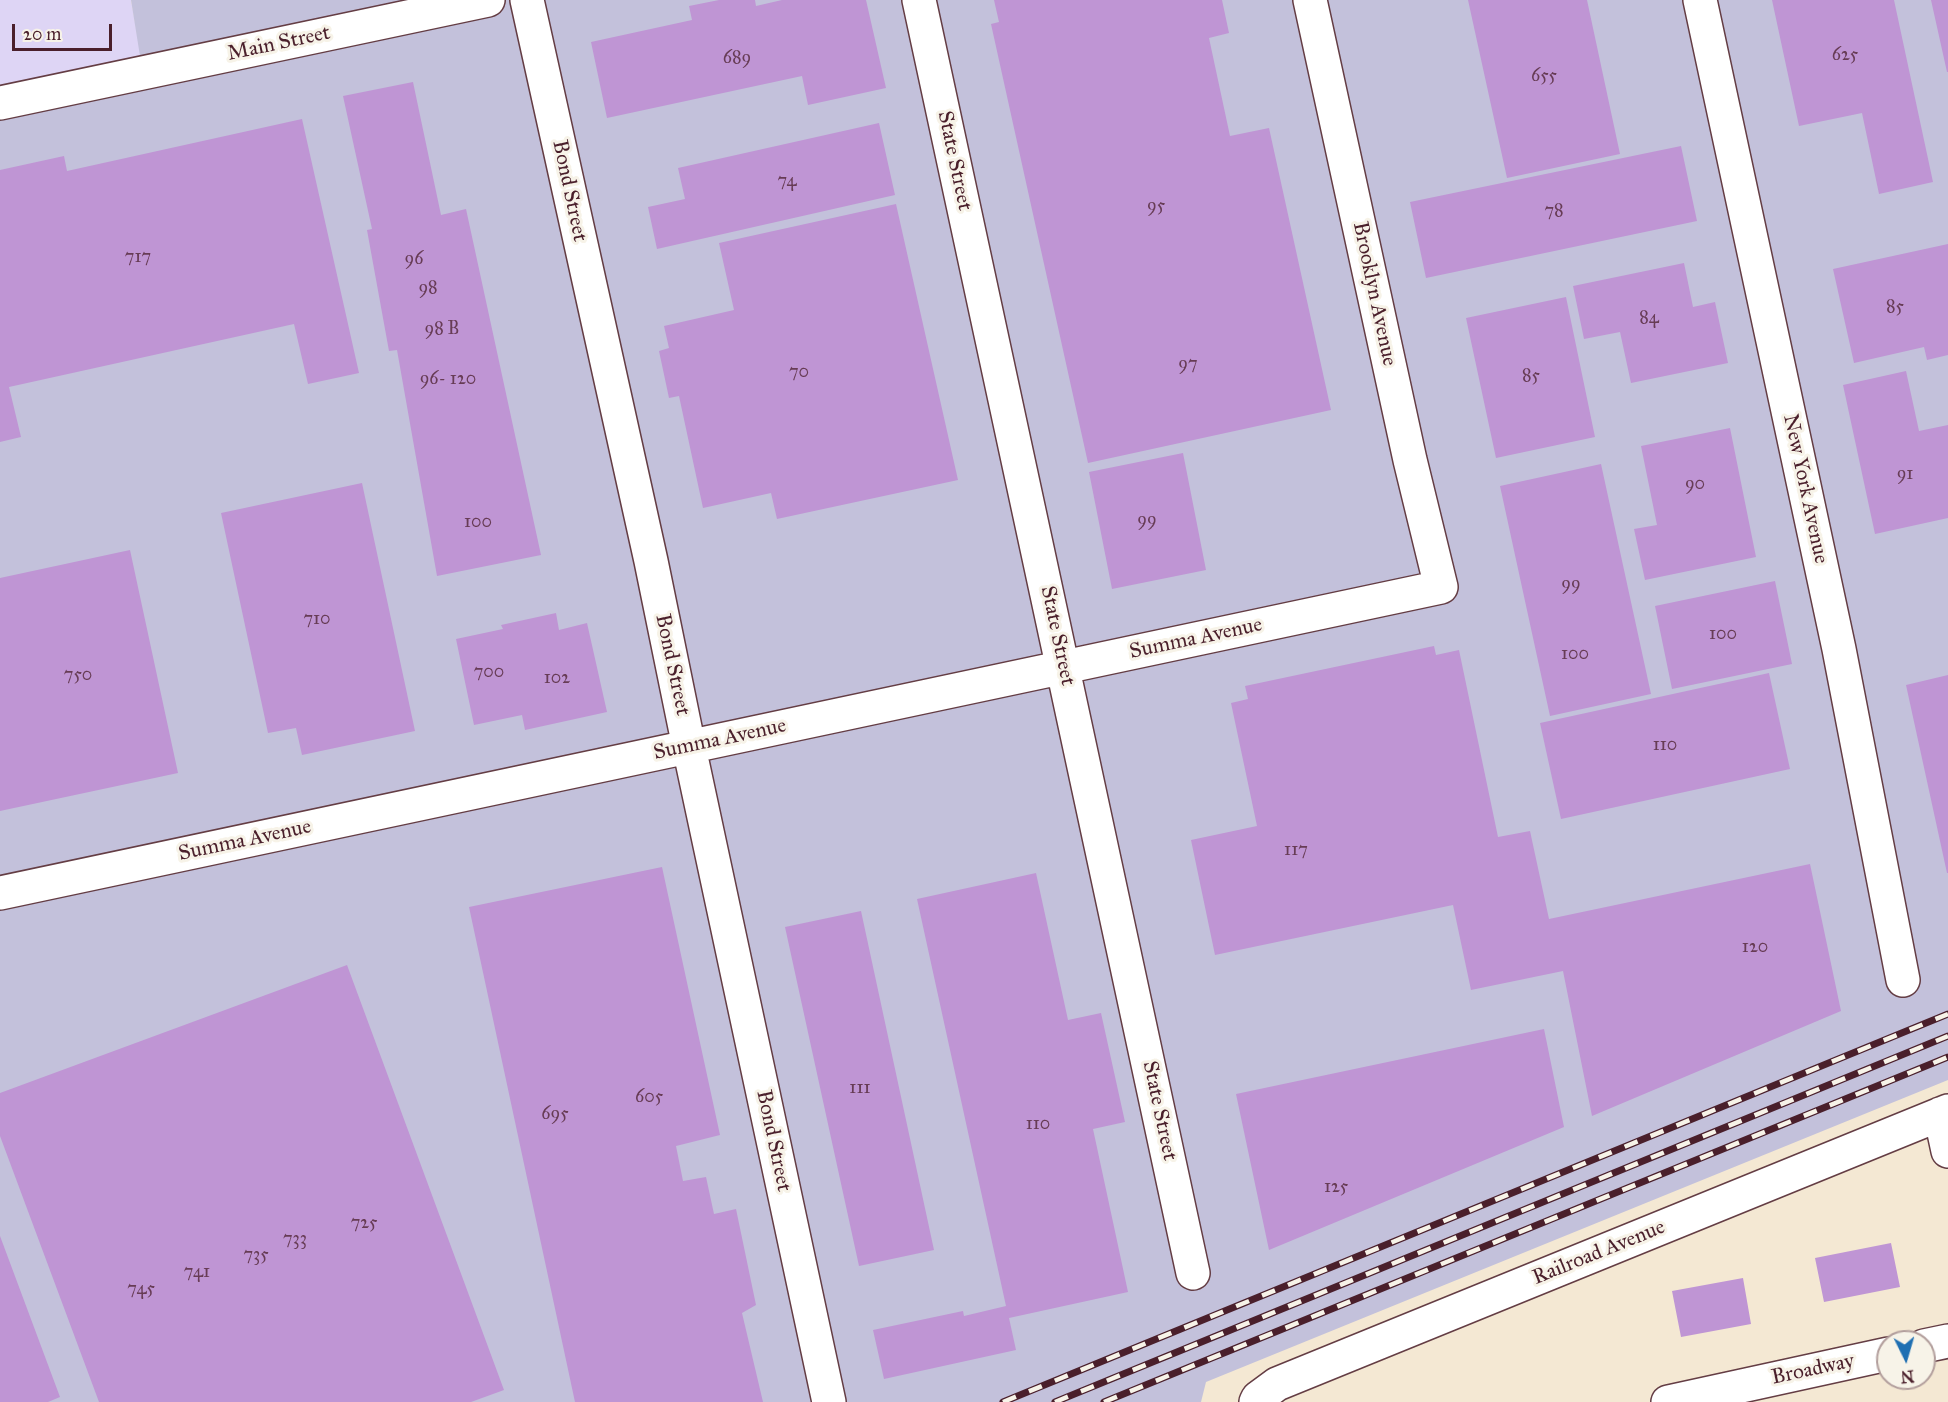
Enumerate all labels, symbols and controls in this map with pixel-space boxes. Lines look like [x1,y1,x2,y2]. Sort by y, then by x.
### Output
scale bar [15,12,116,50]
street label: Main Street [225,21,333,67]
text: 20 m [23,23,61,45]
house number: 625 [1832,45,1858,67]
house number: 689 [723,48,751,70]
house number: 655 [1531,66,1557,88]
street label: State Street [931,109,977,213]
street label: Bond Street [546,138,592,244]
house number: 74 [777,171,797,193]
house number: 95 [1147,196,1165,218]
house number: 78 [1544,201,1564,223]
street label: Brooklyn Avenue [1346,220,1402,368]
house number: 717 [125,247,151,269]
house number: 96 [405,249,423,271]
house number: 98 [418,278,438,300]
house number: 85 [1886,297,1904,319]
house number: 84 [1639,308,1659,330]
house number: 98 B [424,319,460,341]
house number: 97 [1178,354,1198,376]
house number: 70 [789,362,809,384]
house number: 85 [1522,366,1540,388]
house number: 96- 120 [420,369,476,391]
street label: New York Avenue [1777,412,1833,566]
house number: 91 [1897,464,1913,486]
house number: 90 [1685,474,1705,496]
house number: 99 [1137,510,1157,532]
house number: 100 [464,512,492,534]
house number: 99 [1561,574,1581,596]
street label: State Street [1034,584,1080,688]
house number: 710 [303,609,331,631]
street label: Bond Street [649,612,695,718]
street label: Summa Avenue [1127,613,1265,665]
house number: 100 [1709,624,1737,646]
house number: 100 [1561,644,1589,666]
house number: 700 [474,662,504,684]
house number: 750 [64,665,92,687]
house number: 102 [544,668,570,690]
street label: Summa Avenue [651,714,789,766]
house number: 110 [1653,735,1677,757]
street label: Summa Avenue [176,815,314,867]
house number: 117 [1284,840,1308,862]
house number: 120 [1742,937,1768,959]
street label: State Street [1136,1059,1182,1163]
house number: 111 [849,1078,871,1100]
house number: 605 [635,1087,663,1109]
street label: Bond Street [750,1088,796,1194]
house number: 695 [541,1104,569,1126]
house number: 110 [1026,1114,1050,1136]
house number: 125 [1324,1177,1348,1199]
house number: 725 [351,1213,377,1235]
street label: Railroad Avenue [1529,1215,1669,1291]
house number: 733 [283,1229,307,1251]
house number: 735 [243,1245,269,1267]
house number: 741 [184,1262,210,1284]
house number: 745 [127,1279,155,1301]
north arrow [1876,1330,1936,1390]
street label: Broadway [1769,1349,1857,1391]
text: N [1900,1366,1915,1386]

